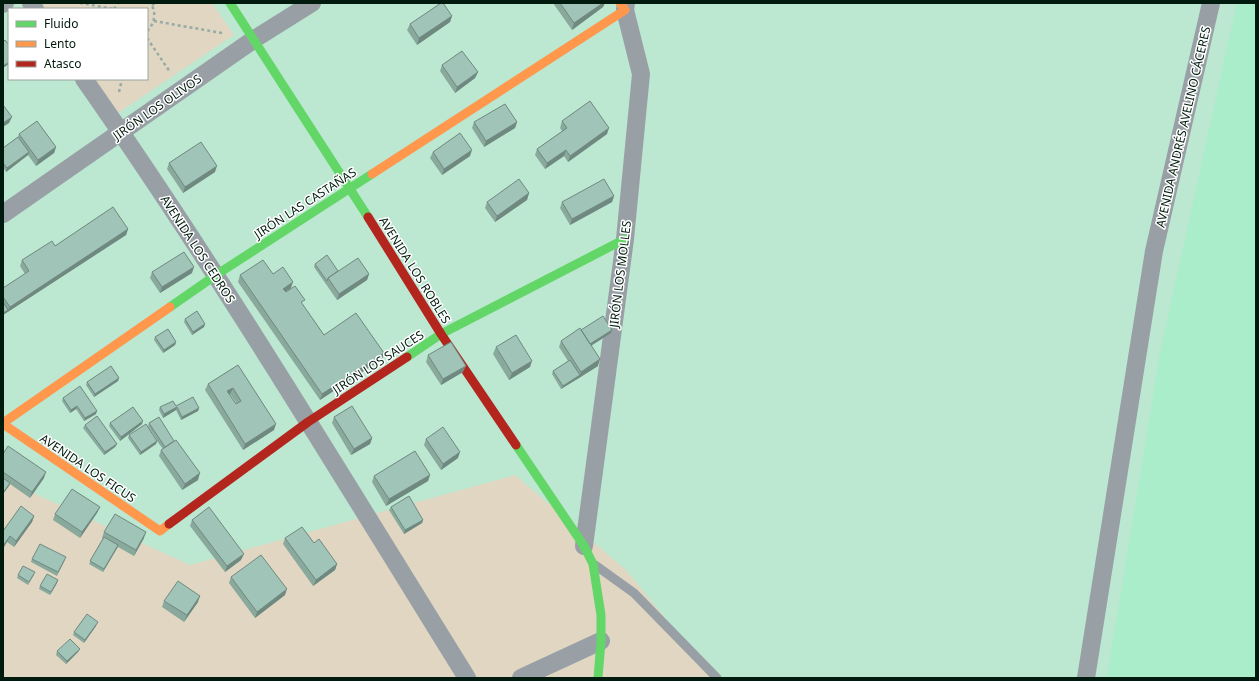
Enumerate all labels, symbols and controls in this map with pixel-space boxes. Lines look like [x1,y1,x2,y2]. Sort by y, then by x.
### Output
legend [8,8,148,80]
text: Fluido [44,15,78,32]
street label: AVENIDA ANDRÉS AVELINO CÁCERES [1152,24,1215,229]
text: Lento [44,35,76,52]
text: Atasco [44,55,82,72]
street label: JIRÓN LOS OLIVOS [109,70,205,144]
street label: JIRÓN LAS CASTAÑAS [250,163,360,243]
street label: AVENIDA LOS CEDROS [157,192,239,306]
street label: AVENIDA LOS ROBLES [375,213,455,327]
street label: JIRÓN LOS MOLLES [605,219,635,329]
street label: JIRÓN LOS SAUCES [328,326,427,398]
street label: AVENIDA LOS FICUS [37,430,139,507]

